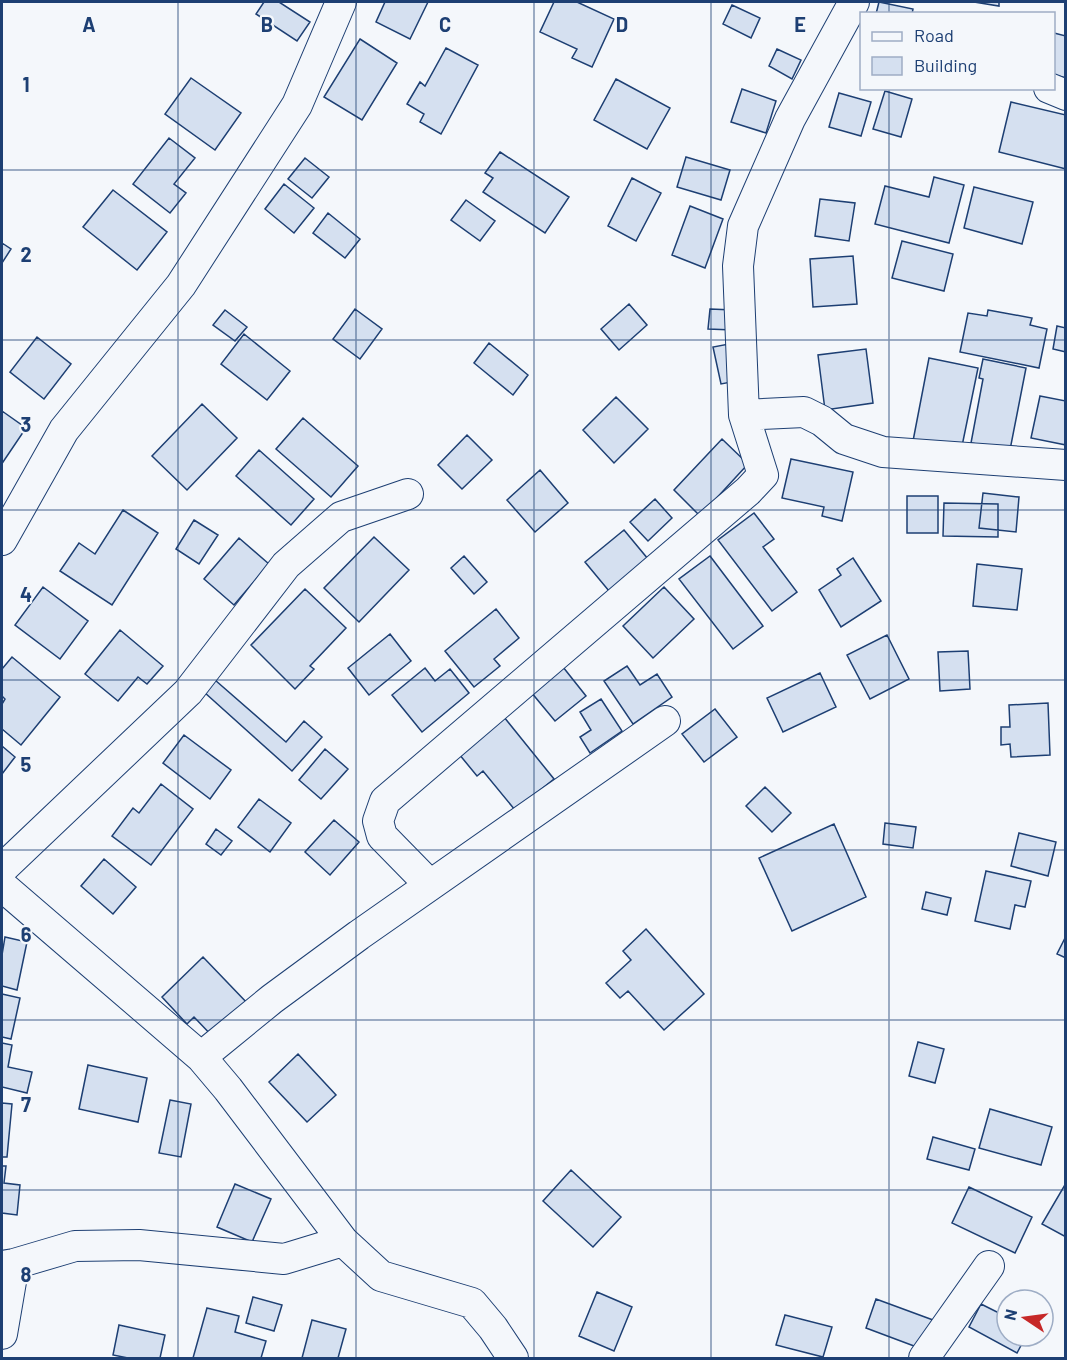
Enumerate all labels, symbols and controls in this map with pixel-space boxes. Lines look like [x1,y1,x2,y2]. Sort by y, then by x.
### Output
text: A [82,12,96,36]
text: B [261,12,273,36]
text: C [439,12,451,36]
text: D [616,12,628,36]
text: E [794,12,806,36]
legend [860,12,1055,90]
text: Road [914,24,954,46]
text: Building [914,54,977,76]
text: 1 [22,72,30,96]
text: 2 [20,242,32,266]
text: 3 [21,412,31,436]
text: 4 [20,582,32,606]
text: 5 [21,752,32,776]
text: 6 [21,922,32,946]
text: 7 [21,1092,31,1116]
text: 8 [21,1262,32,1286]
north arrow [995,1288,1055,1348]
text: N [999,1307,1020,1322]

